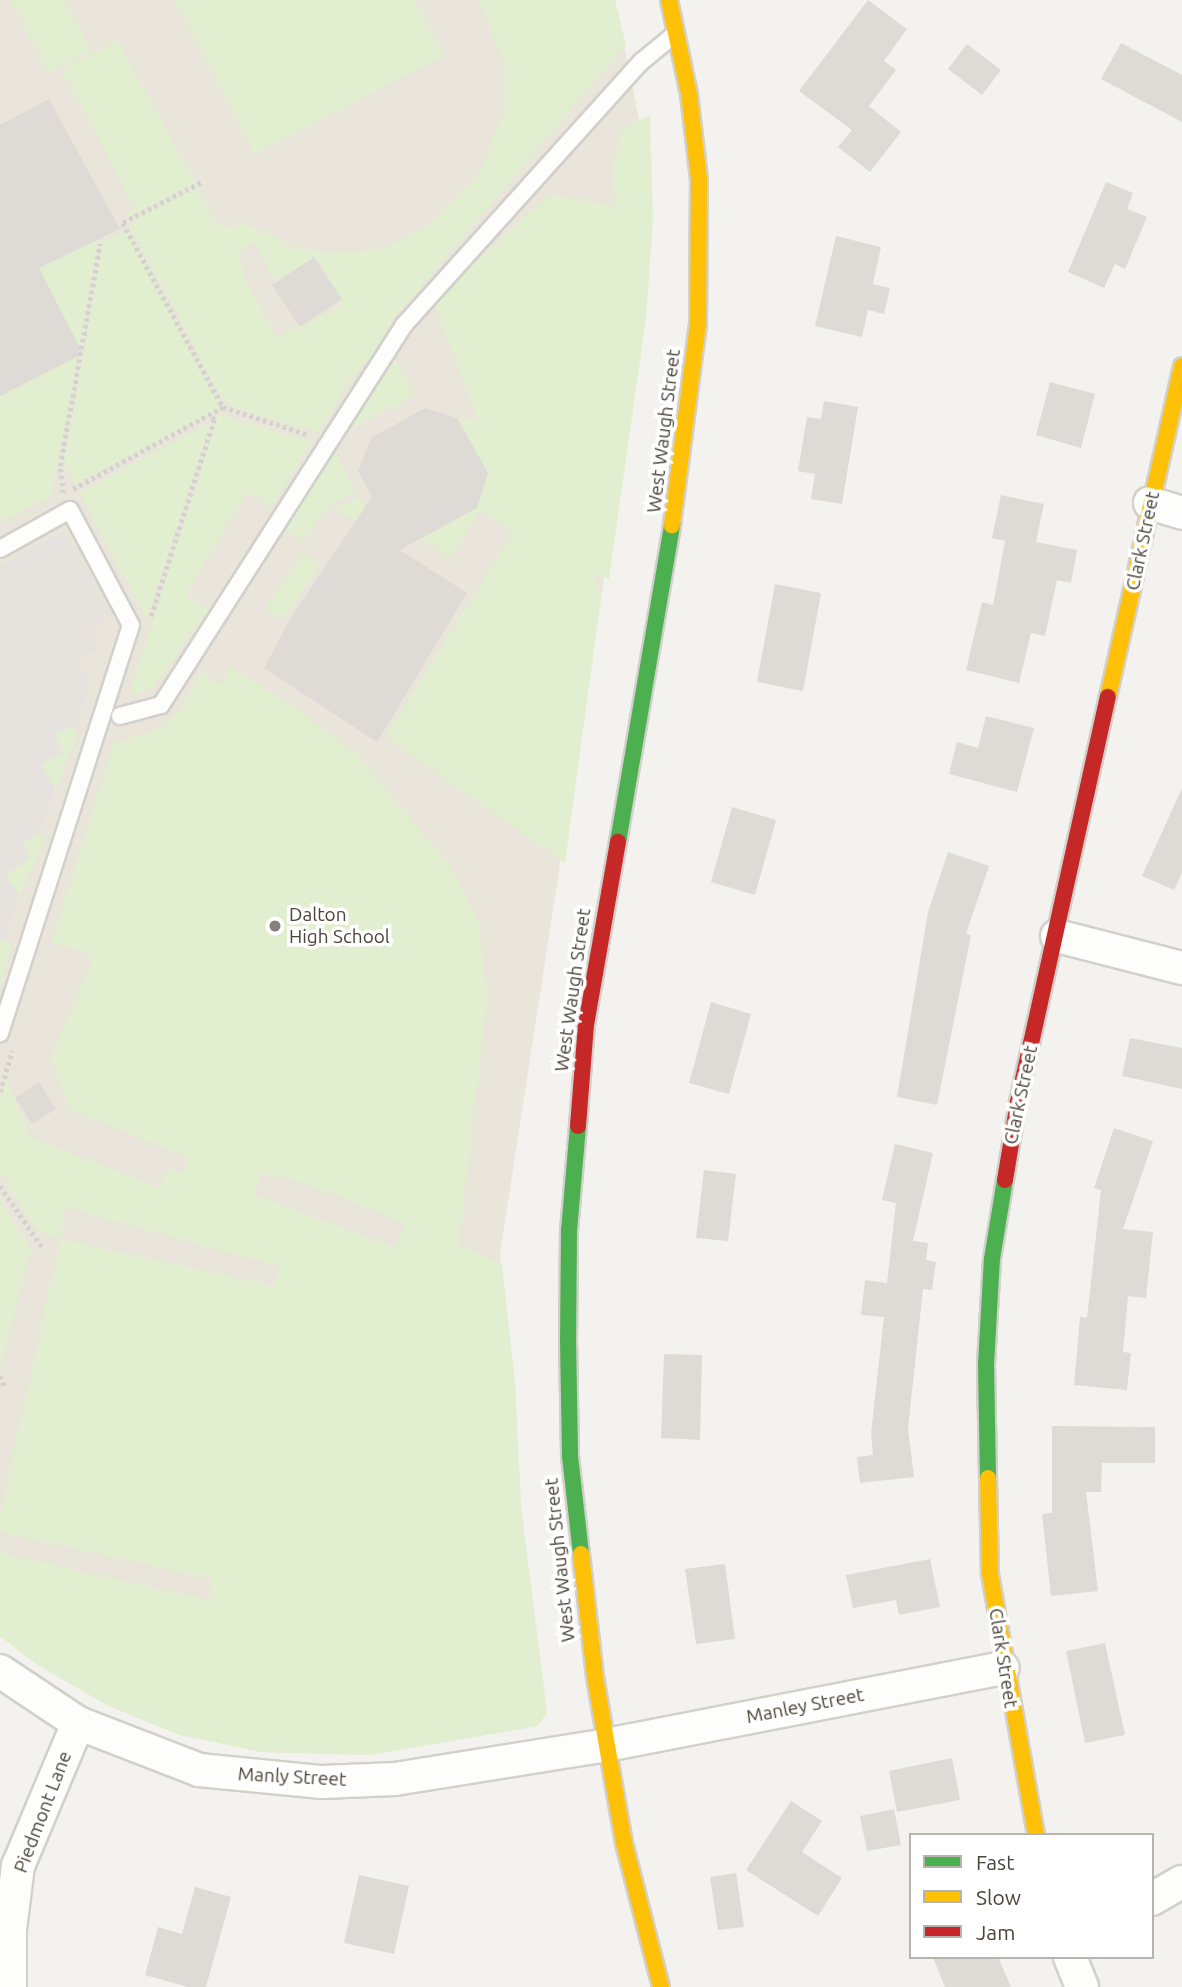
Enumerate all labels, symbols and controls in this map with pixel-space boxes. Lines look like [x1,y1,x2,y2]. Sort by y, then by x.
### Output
street label: West Waugh Street [643,348,685,514]
street label: Clark Street [1121,489,1165,593]
place label: Dalton High School [289,904,390,948]
street label: West Waugh Street [550,907,596,1073]
marker: Dalton High School [267,918,283,934]
street label: Clark Street [999,1043,1043,1147]
street label: West Waugh Street [540,1477,580,1643]
street label: Clark Street [984,1607,1022,1709]
street label: Manley Street [744,1683,866,1729]
street label: Piedmont Lane [9,1748,77,1876]
street label: Manly Street [237,1763,347,1791]
legend [909,1833,1154,1959]
text: Fast [976,1850,1014,1874]
text: Slow [976,1885,1021,1909]
text: Jam [976,1920,1015,1944]

